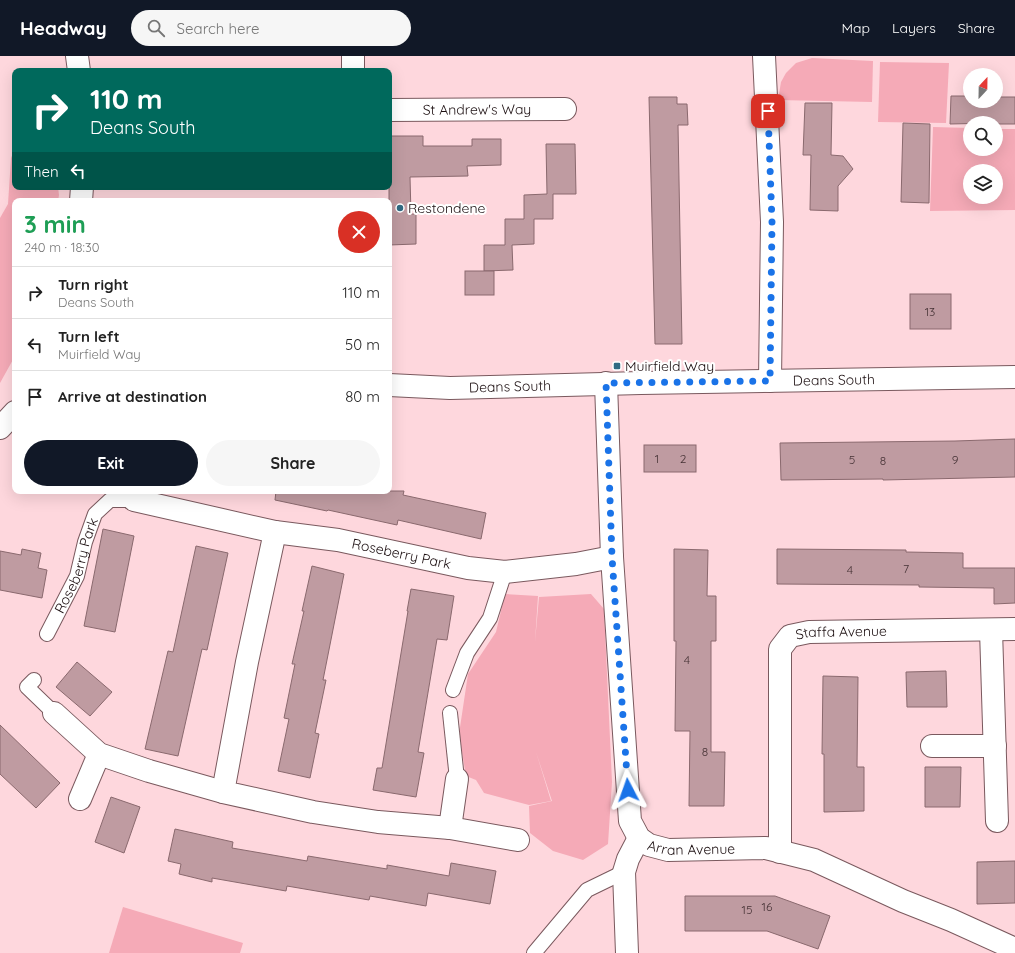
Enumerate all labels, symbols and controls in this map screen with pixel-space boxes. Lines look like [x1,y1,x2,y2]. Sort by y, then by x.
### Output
search box [131,10,411,46]
text: Headway [20,16,107,40]
icon: search [145,17,167,39]
text: Search here [177,19,259,38]
text: Map [841,19,870,37]
text: Layers [892,19,936,37]
text: Share [958,19,995,37]
north arrow [963,68,1003,108]
map controls [963,68,1003,204]
text: 110 m [90,81,163,116]
icon: right [24,84,76,136]
pin [751,94,785,128]
street label: St Andrew's Way [423,100,531,119]
icon: arrive [757,100,779,122]
text: Deans South [90,116,196,139]
button: search [963,116,1003,156]
icon: left [67,160,89,182]
text: Then [24,162,59,181]
button: layers [963,164,1003,204]
place label: Restondene [408,199,485,217]
marker: Restondene [395,203,405,213]
text: 3 min [24,209,86,239]
button: close [338,211,380,253]
text: 240 m · 18:30 [24,239,99,255]
text: Turn right [58,275,129,294]
icon: right [24,282,46,304]
text: 110 m [342,283,380,302]
text: Deans South [58,294,134,310]
house number: 13 [925,304,935,319]
text: Turn left [58,327,120,346]
icon: left [24,334,46,356]
text: 50 m [345,335,380,354]
text: Muirfield Way [58,346,141,362]
place label: Muirfield Way [625,357,714,375]
marker: Muirfield Way [612,361,622,371]
street label: Deans South [793,370,875,390]
street label: Deans South [469,376,551,397]
icon: arrive [24,386,46,408]
text: Arrive at destination [58,387,207,406]
text: 80 m [345,387,380,406]
button: Exit [24,440,198,486]
button: Share [206,440,380,486]
house number: 1 [655,451,659,466]
house number: 2 [680,451,687,466]
house number: 5 [849,452,855,467]
house number: 9 [952,452,959,467]
house number: 8 [880,453,886,468]
street label: Roseberry Park [50,515,102,616]
street label: Roseberry Park [350,534,453,573]
house number: 7 [903,561,909,576]
house number: 4 [847,562,853,577]
street label: Staffa Avenue [794,622,887,644]
house number: 4 [684,652,690,667]
house number: 8 [702,744,708,759]
position arrow [607,769,649,811]
street label: Arran Avenue [646,836,735,859]
house number: 16 [762,899,773,914]
house number: 15 [742,902,752,917]

